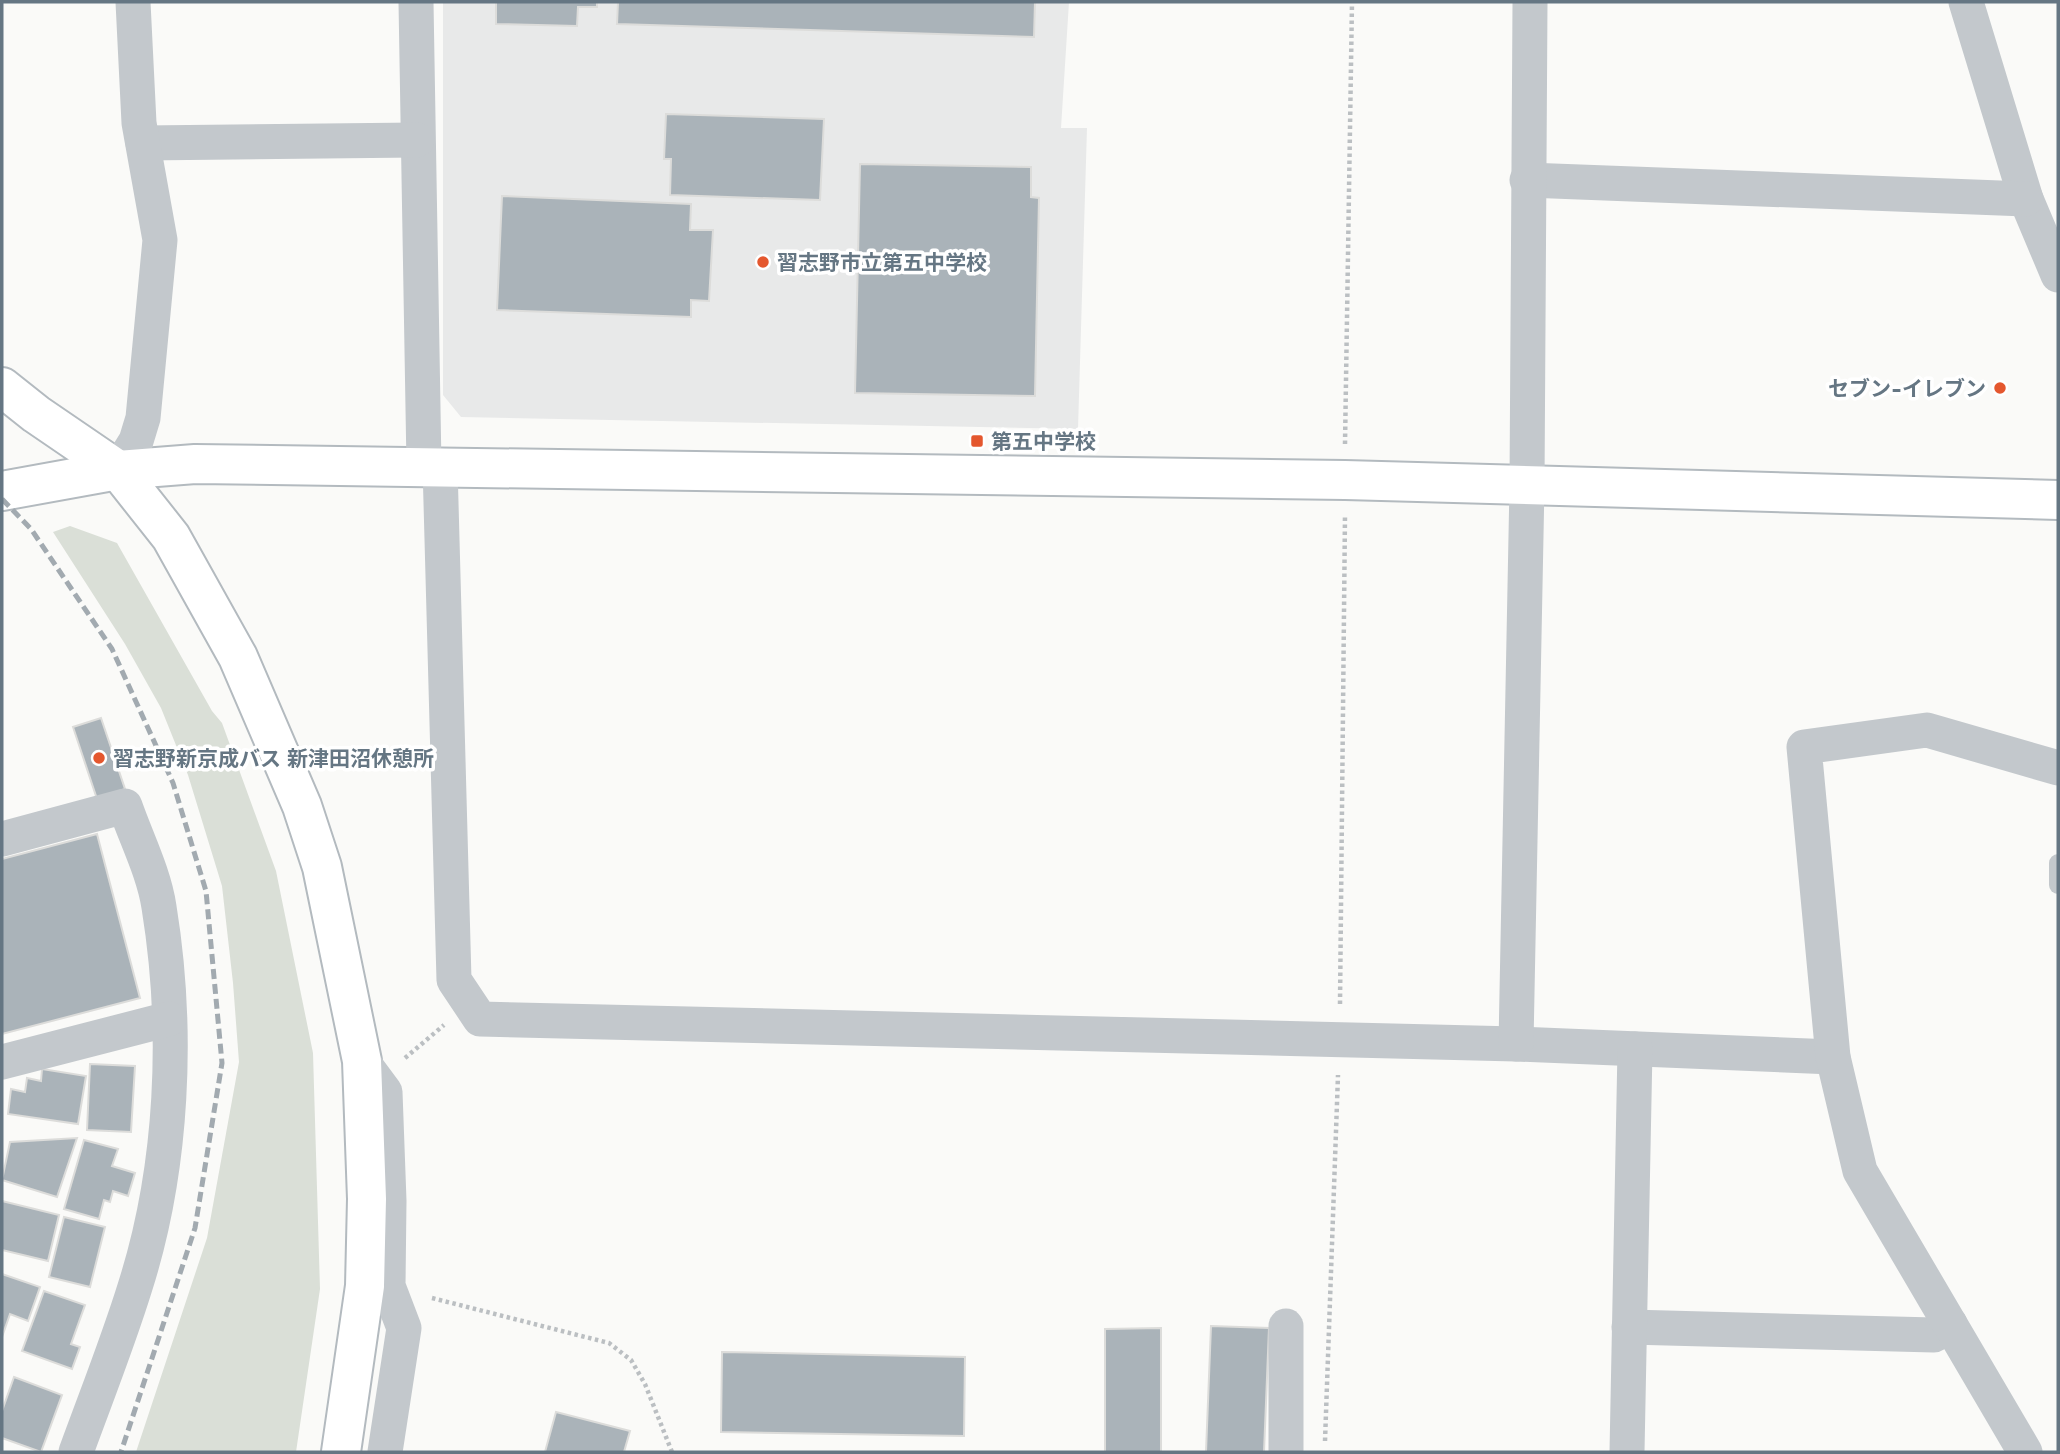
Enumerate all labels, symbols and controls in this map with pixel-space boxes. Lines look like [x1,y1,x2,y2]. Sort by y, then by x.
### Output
place label: 習志野市立第五中学校 [777,250,987,275]
marker: 習志野市立第五中学校 [755,254,771,270]
place label: セブン-イレブン [1828,376,1986,401]
marker: セブン-イレブン [1992,380,2008,396]
place label: 第五中学校 [991,429,1096,454]
marker: 第五中学校 [969,433,985,449]
place label: 習志野新京成バス 新津田沼休憩所 [113,746,434,771]
marker: 習志野新京成バス 新津田沼休憩所 [91,750,107,766]

